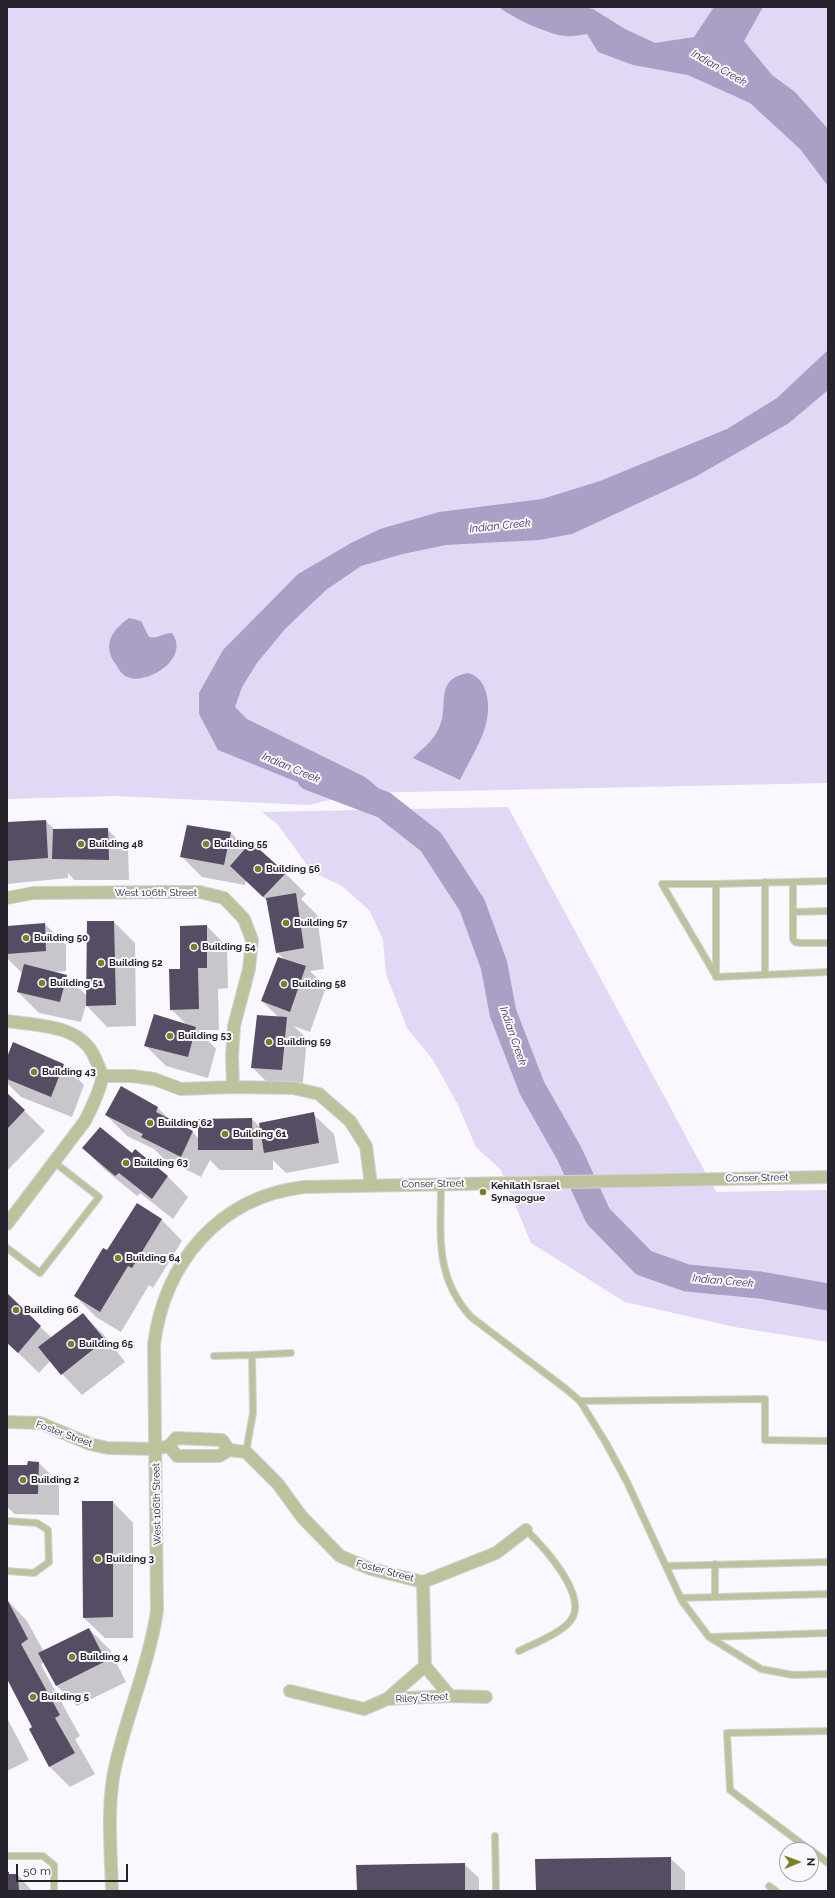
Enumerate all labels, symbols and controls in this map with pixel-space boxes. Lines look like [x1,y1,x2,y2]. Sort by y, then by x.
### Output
water label: Indian Creek [689,47,749,89]
water label: Indian Creek [469,516,531,536]
water label: Indian Creek [260,750,322,786]
place label: Building 48 [89,838,143,850]
place label: Building 55 [214,838,268,850]
marker: Building 48 [76,839,86,849]
marker: Building 55 [201,839,211,849]
place label: Building 56 [266,863,320,875]
marker: Building 56 [253,864,263,874]
street label: West 106th Street [115,887,197,899]
place label: Building 57 [294,917,348,929]
marker: Building 57 [281,918,291,928]
place label: Building 50 [34,932,88,944]
marker: Building 50 [21,933,31,943]
place label: Building 54 [202,941,256,953]
marker: Building 54 [189,942,199,952]
place label: Building 52 [109,957,163,969]
marker: Building 52 [96,958,106,968]
place label: Building 51 [50,977,103,989]
marker: Building 51 [37,978,47,988]
place label: Building 58 [292,978,346,990]
marker: Building 58 [279,979,289,989]
water label: Indian Creek [497,1005,529,1067]
place label: Building 53 [178,1030,232,1042]
marker: Building 53 [165,1031,175,1041]
place label: Building 59 [277,1036,331,1048]
marker: Building 59 [264,1037,274,1047]
place label: Building 43 [42,1066,96,1078]
marker: Building 43 [29,1067,39,1077]
place label: Building 62 [158,1117,212,1129]
marker: Building 62 [145,1118,155,1128]
place label: Building 61 [233,1128,286,1140]
marker: Building 61 [220,1129,230,1139]
place label: Building 63 [134,1157,188,1169]
marker: Building 63 [121,1158,131,1168]
street label: Conser Street [725,1171,789,1185]
street label: Conser Street [401,1177,465,1191]
place label: Kehilath Israel Synagogue [491,1180,560,1204]
marker: Kehilath Israel Synagogue [478,1187,488,1197]
place label: Building 64 [126,1252,180,1264]
marker: Building 64 [113,1253,123,1263]
water label: Indian Creek [692,1272,754,1290]
place label: Building 66 [24,1304,79,1316]
marker: Building 66 [11,1305,21,1315]
place label: Building 65 [79,1338,133,1350]
marker: Building 65 [66,1339,76,1349]
street label: Foster Street [34,1418,94,1450]
street label: West 106th Street [150,1463,164,1545]
place label: Building 2 [31,1474,79,1486]
marker: Building 2 [18,1475,28,1485]
place label: Building 3 [106,1553,154,1565]
marker: Building 3 [93,1554,103,1564]
street label: Foster Street [355,1558,415,1584]
place label: Building 4 [80,1651,128,1663]
marker: Building 4 [67,1652,77,1662]
place label: Building 5 [41,1691,89,1703]
street label: Riley Street [395,1691,449,1705]
marker: Building 5 [28,1692,38,1702]
north arrow [779,1842,819,1882]
scale bar [18,1856,130,1882]
text: N [804,1857,817,1866]
text: 50 m [23,1864,51,1878]

